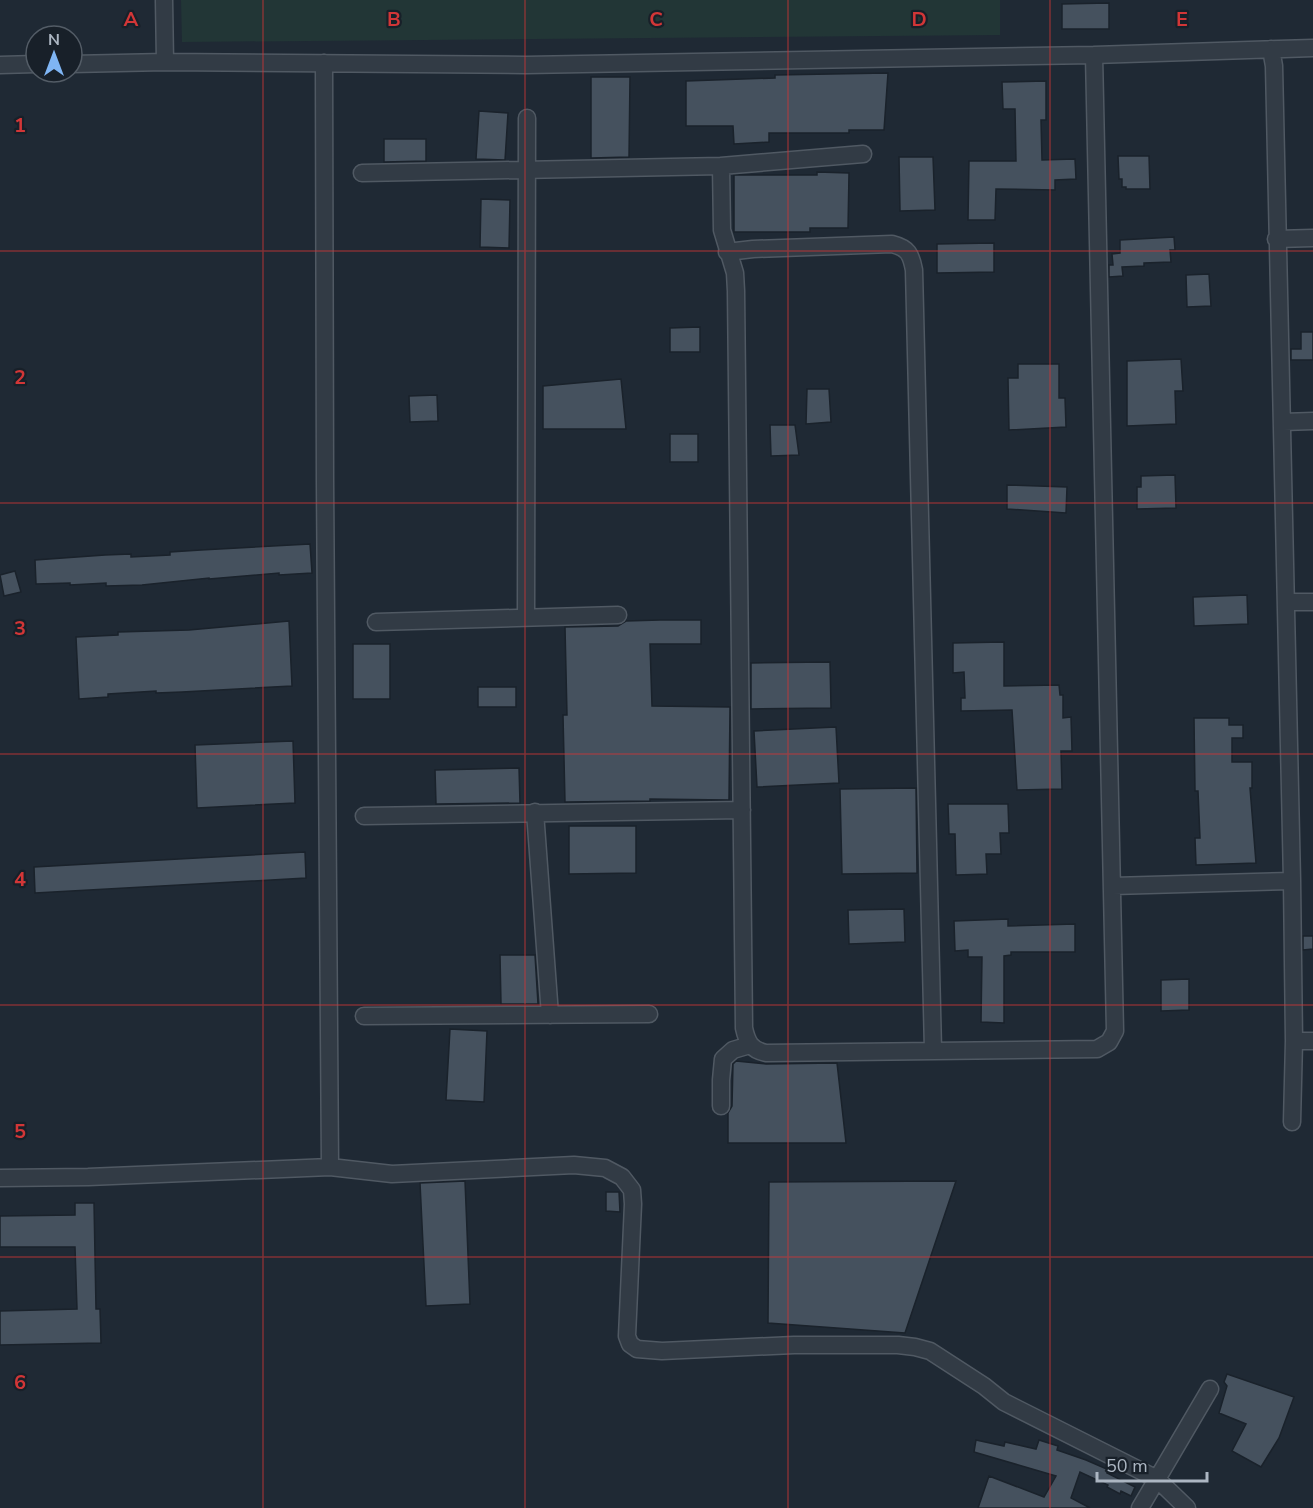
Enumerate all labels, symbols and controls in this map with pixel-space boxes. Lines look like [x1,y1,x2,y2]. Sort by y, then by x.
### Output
text: A [124,6,139,33]
text: B [387,6,401,33]
text: C [649,6,663,33]
text: D [911,6,927,33]
text: E [1176,6,1188,33]
north arrow [24,24,84,84]
text: N [48,29,60,51]
text: 1 [14,112,26,139]
text: 2 [14,364,26,391]
text: 3 [14,615,26,642]
text: 4 [14,866,26,893]
text: 5 [14,1118,26,1145]
text: 6 [14,1369,26,1396]
scale bar [1097,1445,1206,1483]
text: 50 m [1106,1454,1148,1478]

